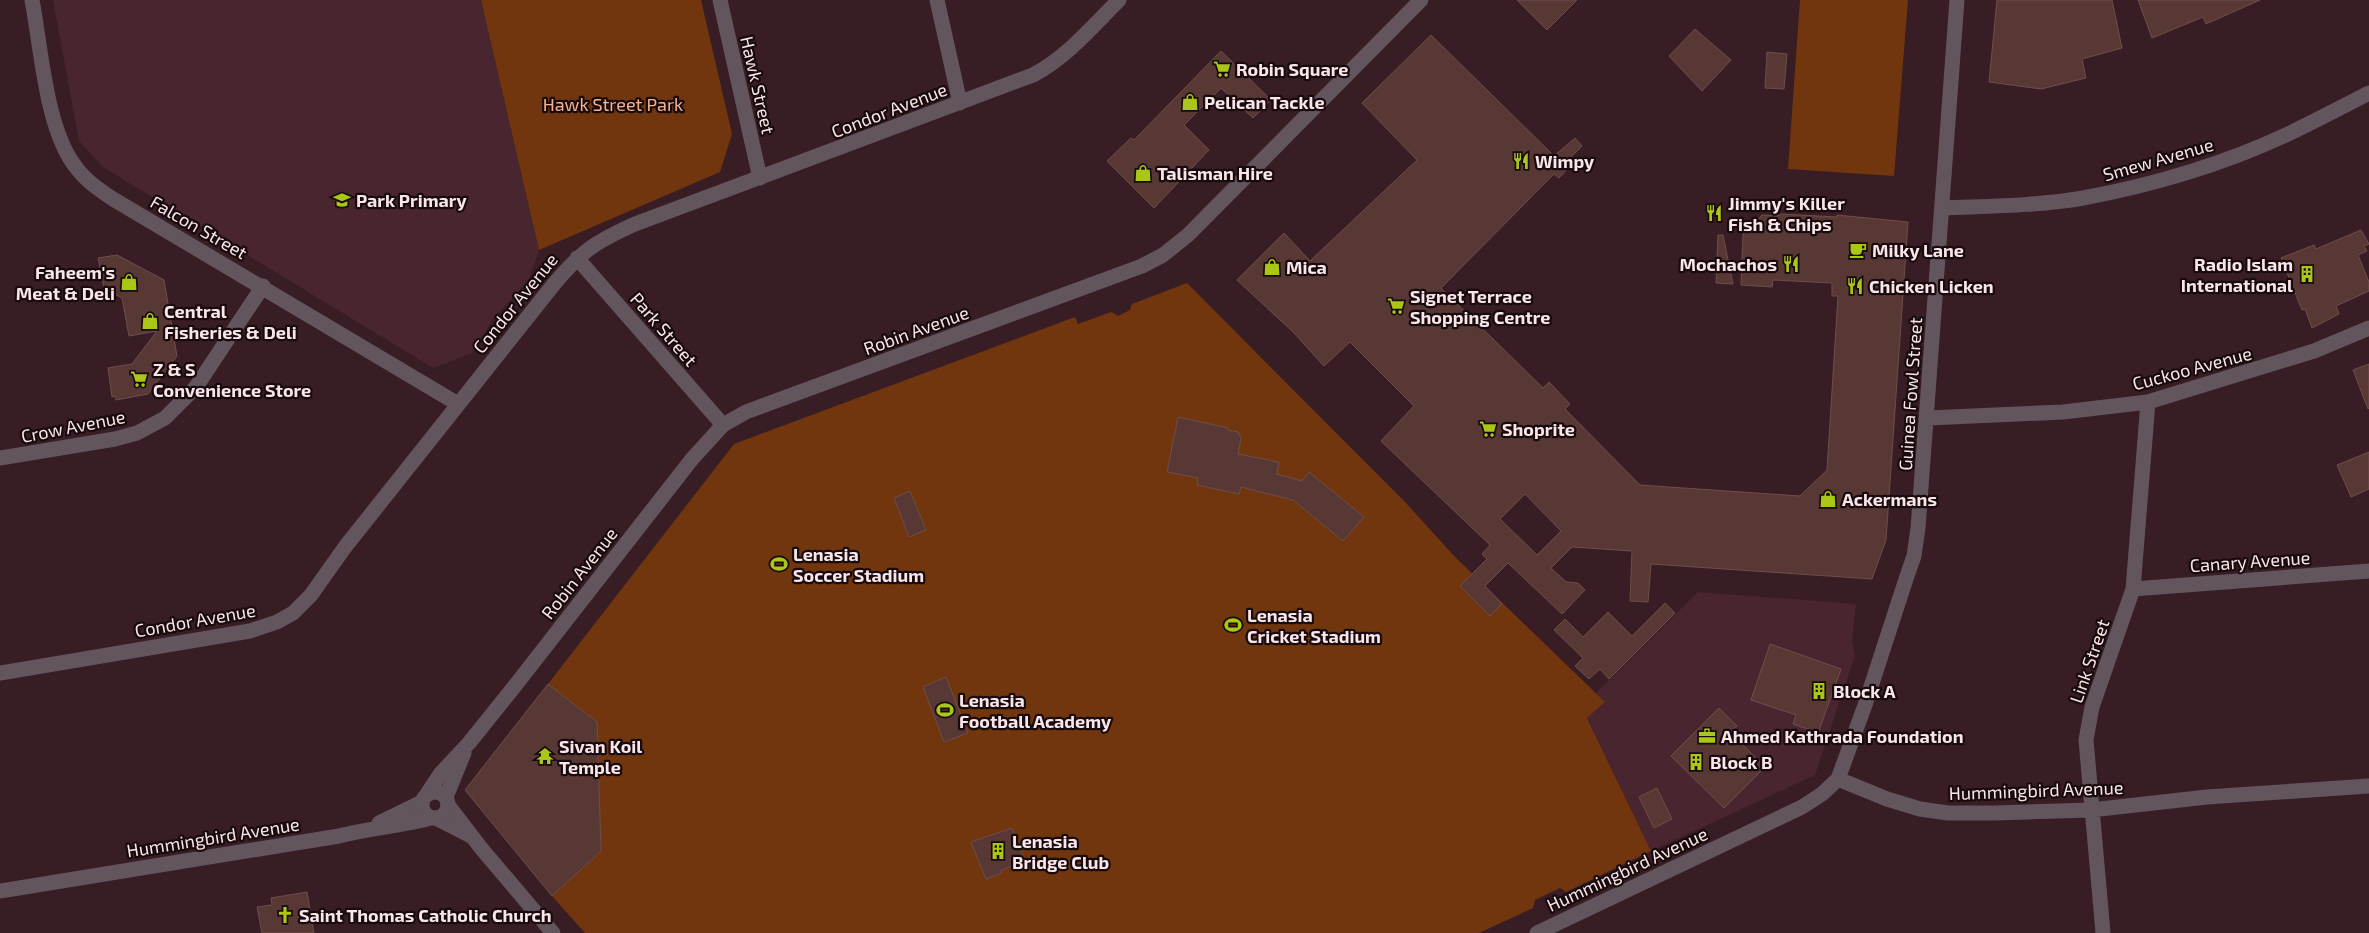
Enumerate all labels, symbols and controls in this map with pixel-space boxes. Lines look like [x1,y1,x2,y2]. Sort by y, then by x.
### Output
street label: Hawk Street [736,34,780,136]
place label: Robin Square [1236,58,1348,80]
supermarket icon: Robin Square [1212,59,1232,79]
street label: Condor Avenue [828,78,950,142]
place label: Pelican Tackle [1204,91,1325,113]
shop icon: Pelican Tackle [1180,92,1200,112]
park label: Hawk Street Park [543,93,683,115]
street label: Smew Avenue [2100,133,2216,185]
place label: Wimpy [1535,150,1595,172]
restaurant icon: Wimpy [1511,151,1531,171]
place label: Talisman Hire [1157,162,1273,184]
shop icon: Talisman Hire [1133,163,1153,183]
place label: Park Primary [356,189,467,211]
street label: Falcon Street [147,190,251,264]
school or university icon: Park Primary [332,190,352,210]
place label: Jimmy's Killer Fish & Chips [1728,192,1845,235]
restaurant icon: Jimmy's Killer Fish & Chips [1704,203,1724,223]
place label: Milky Lane [1872,239,1964,261]
cafe icon: Milky Lane [1848,240,1868,260]
street label: Condor Avenue [468,249,562,357]
place label: Mochachos [1680,253,1777,275]
place label: Radio Islam International [2181,253,2293,296]
restaurant icon: Mochachos [1781,254,1801,274]
place label: Mica [1286,256,1327,278]
shop icon: Mica [1262,257,1282,277]
place label: Faheem's Meat & Deli [16,261,115,304]
building icon: Radio Islam International [2297,264,2317,284]
shop icon: Faheem's Meat & Deli [119,272,139,292]
place label: Chicken Licken [1869,275,1994,297]
restaurant icon: Chicken Licken [1845,276,1865,296]
place label: Signet Terrace Shopping Centre [1410,285,1550,328]
street label: Park Street [626,288,702,371]
supermarket icon: Signet Terrace Shopping Centre [1386,296,1406,316]
place label: Central Fisheries & Deli [164,300,297,343]
street label: Robin Avenue [860,301,972,359]
shop icon: Central Fisheries & Deli [140,311,160,331]
street label: Guinea Fowl Street [1894,317,1926,471]
street label: Cuckoo Avenue [2130,342,2254,394]
place label: Z & S Convenience Store [153,358,311,401]
supermarket icon: Z & S Convenience Store [129,369,149,389]
street label: Crow Avenue [19,405,127,447]
place label: Shoprite [1502,418,1575,440]
supermarket icon: Shoprite [1478,419,1498,439]
place label: Ackermans [1842,488,1937,510]
shop icon: Ackermans [1818,489,1838,509]
street label: Robin Avenue [536,523,622,623]
place label: Lenasia Soccer Stadium [793,543,924,586]
street label: Canary Avenue [2189,546,2311,576]
sports icon: Lenasia Soccer Stadium [769,554,789,574]
street label: Condor Avenue [133,599,257,641]
place label: Lenasia Cricket Stadium [1247,604,1381,647]
sports icon: Lenasia Cricket Stadium [1223,615,1243,635]
street label: Link Street [2064,616,2114,706]
place label: Block A [1833,680,1896,702]
building icon: Block A [1809,681,1829,701]
place label: Lenasia Football Academy [959,689,1112,732]
sports icon: Lenasia Football Academy [935,700,955,720]
place label: Ahmed Kathrada Foundation [1721,725,1964,747]
office icon: Ahmed Kathrada Foundation [1697,726,1717,746]
place label: Sivan Koil Temple [559,735,642,778]
temple icon: Sivan Koil Temple [535,746,555,766]
place label: Block B [1710,751,1773,773]
building icon: Block B [1686,752,1706,772]
street label: Hummingbird Avenue [1948,776,2124,804]
street label: Hummingbird Avenue [125,812,301,862]
street label: Hummingbird Avenue [1543,822,1711,916]
place label: Lenasia Bridge Club [1012,830,1109,873]
building icon: Lenasia Bridge Club [988,841,1008,861]
place label: Saint Thomas Catholic Church [299,904,551,926]
church icon: Saint Thomas Catholic Church [275,905,295,925]

